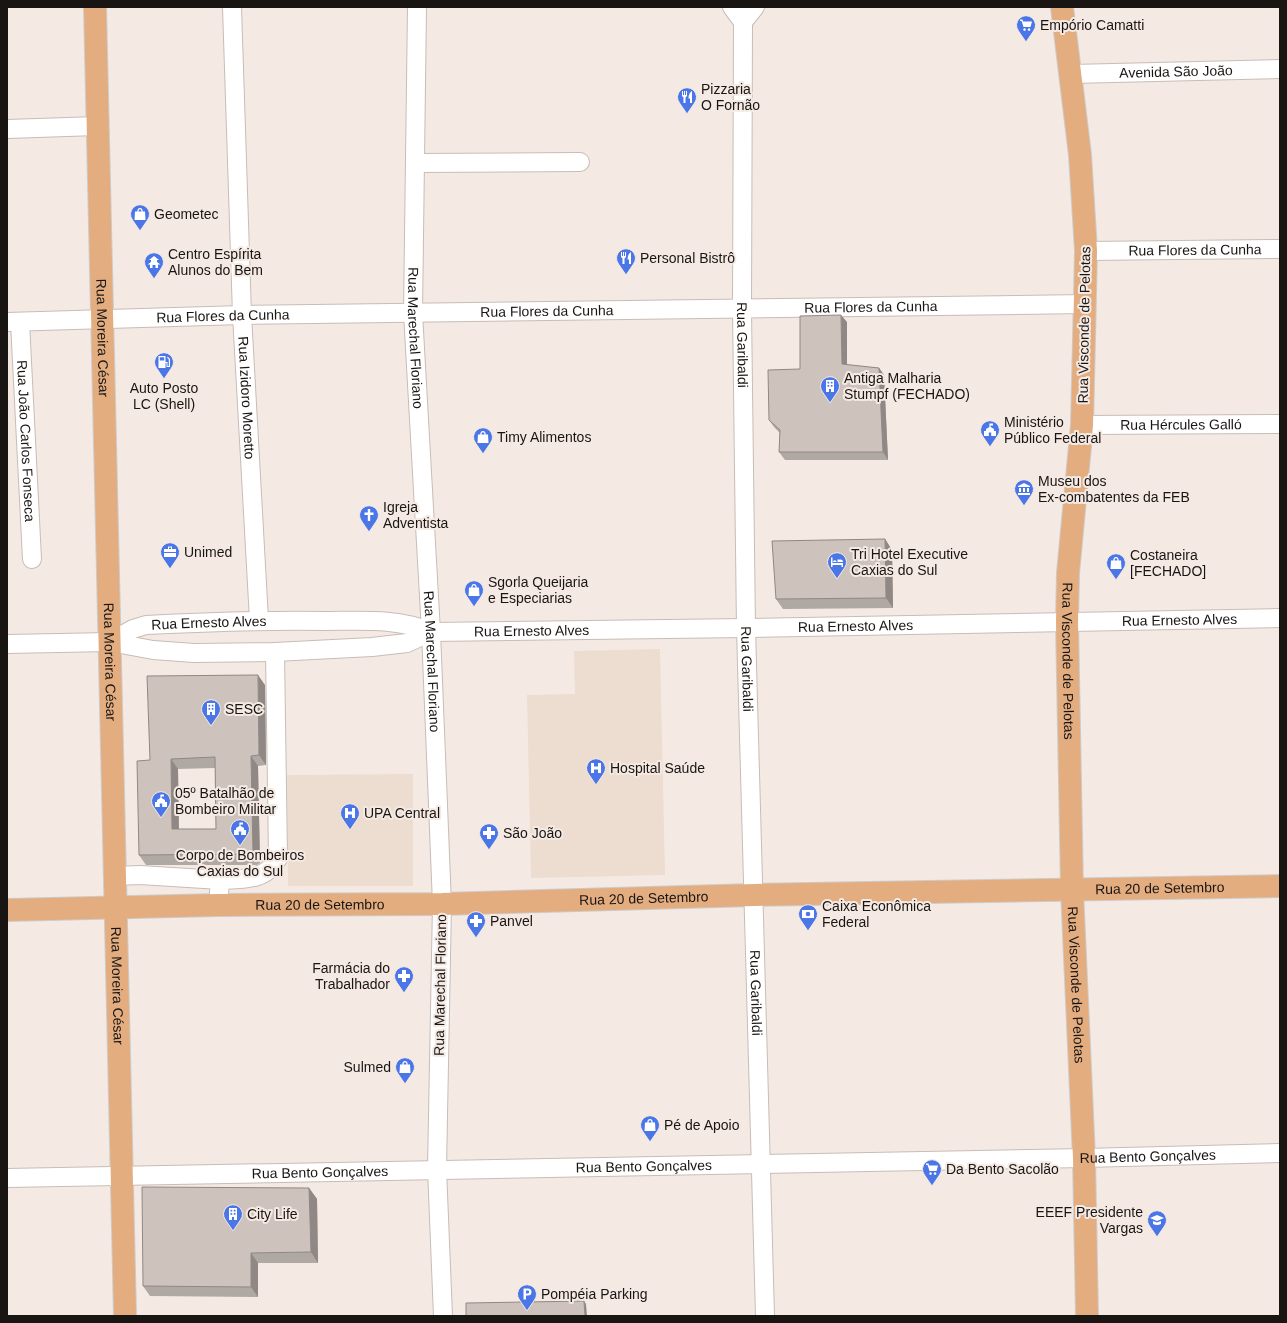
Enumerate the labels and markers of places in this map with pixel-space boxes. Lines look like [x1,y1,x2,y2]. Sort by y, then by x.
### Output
supermarket icon: Empório Camatti [1015,14,1037,42]
place label: Empório Camatti [1040,17,1144,33]
place label: Pizzaria O Fornão [701,81,760,113]
restaurant icon: Pizzaria O Fornão [676,86,698,114]
shop icon: Geometec [129,203,151,231]
place label: Geometec [154,206,219,222]
place label: Centro Espírita Alunos do Bem [168,246,263,278]
restaurant icon: Personal Bistrô [615,247,637,275]
place label: Personal Bistrô [640,250,735,266]
temple icon: Centro Espírita Alunos do Bem [143,251,165,279]
fuel station icon: Auto Posto LC (Shell) [153,351,175,379]
place label: Antiga Malharia Stumpf (FECHADO) [844,370,970,402]
building icon: Antiga Malharia Stumpf (FECHADO) [819,375,841,403]
place label: Auto Posto LC (Shell) [130,380,198,412]
place label: Ministério Público Federal [1004,414,1101,446]
public building icon: Ministério Público Federal [979,419,1001,447]
shop icon: Timy Alimentos [472,426,494,454]
place label: Timy Alimentos [497,429,591,445]
place label: Museu dos Ex-combatentes da FEB [1038,473,1190,505]
museum icon: Museu dos Ex-combatentes da FEB [1013,478,1035,506]
place label: Igreja Adventista [383,499,449,531]
church icon: Igreja Adventista [358,504,380,532]
office icon: Unimed [159,541,181,569]
place label: Unimed [184,544,232,560]
place label: Tri Hotel Executive Caxias do Sul [851,546,968,578]
place label: Costaneira [FECHADO] [1130,547,1206,579]
hotel icon: Tri Hotel Executive Caxias do Sul [826,551,848,579]
shop icon: Costaneira [FECHADO] [1105,552,1127,580]
place label: Sgorla Queijaria e Especiarias [488,574,589,606]
shop icon: Sgorla Queijaria e Especiarias [463,579,485,607]
building icon: SESC [200,698,222,726]
place label: SESC [225,701,263,717]
hospital icon: Hospital Saúde [585,757,607,785]
place label: Hospital Saúde [610,760,705,776]
place label: 05º Batalhão de Bombeiro Militar [175,785,276,817]
public building icon: 05º Batalhão de Bombeiro Militar [150,790,172,818]
hospital icon: UPA Central [339,802,361,830]
place label: UPA Central [364,805,440,821]
public building icon: Corpo de Bombeiros Caxias do Sul [229,818,251,846]
pharmacy icon: São João [478,822,500,850]
place label: São João [503,825,562,841]
place label: Corpo de Bombeiros Caxias do Sul [176,847,304,879]
place label: Caixa Econômica Federal [822,898,931,930]
bank icon: Caixa Econômica Federal [797,903,819,931]
pharmacy icon: Panvel [465,910,487,938]
place label: Panvel [490,913,533,929]
place label: Farmácia do Trabalhador [312,960,390,992]
pharmacy icon: Farmácia do Trabalhador [393,965,415,993]
shop icon: Sulmed [394,1056,416,1084]
place label: Sulmed [344,1059,391,1075]
shop icon: Pé de Apoio [639,1114,661,1142]
place label: Pé de Apoio [664,1117,740,1133]
supermarket icon: Da Bento Sacolão [921,1158,943,1186]
place label: Da Bento Sacolão [946,1161,1059,1177]
building icon: City Life [222,1203,244,1231]
place label: EEEF Presidente Vargas [1036,1204,1143,1236]
place label: City Life [247,1206,298,1222]
school or university icon: EEEF Presidente Vargas [1146,1209,1168,1237]
parking icon: Pompéia Parking [516,1283,538,1311]
place label: Pompéia Parking [541,1286,648,1302]

